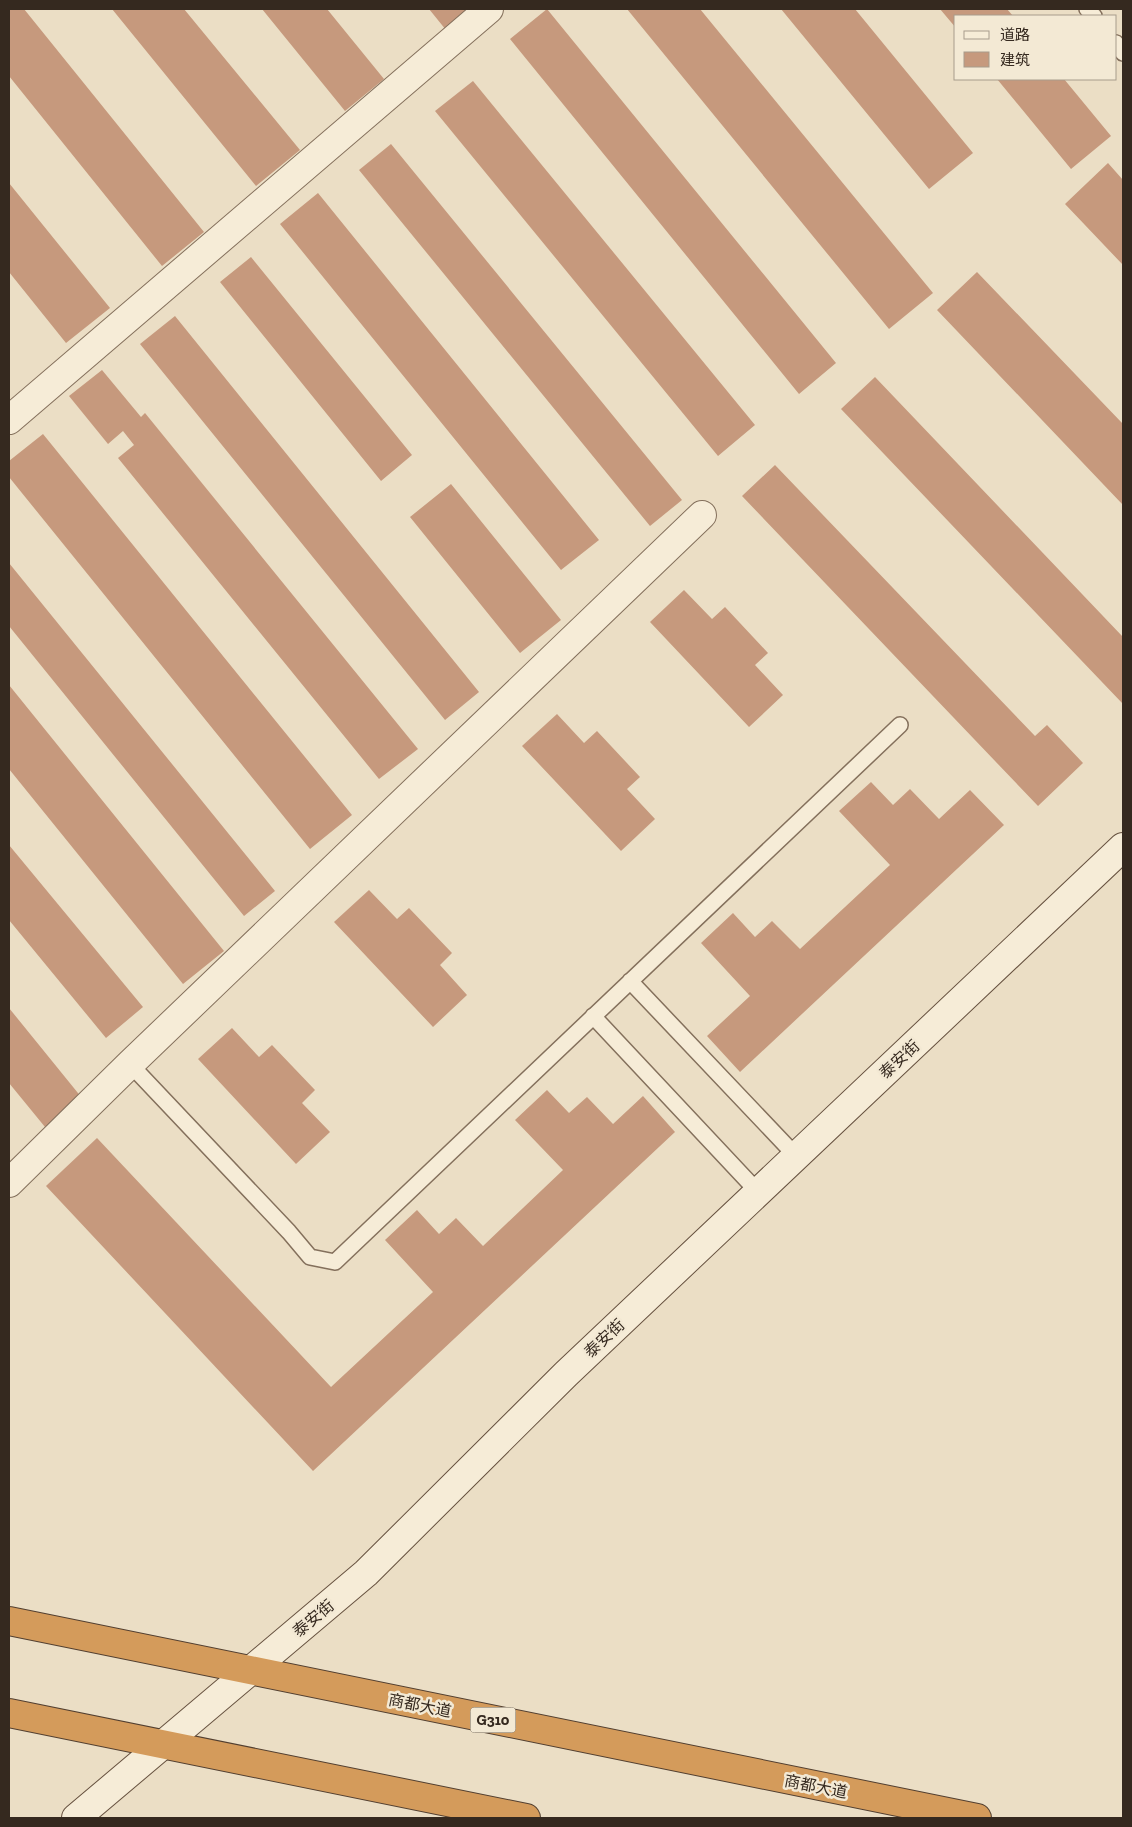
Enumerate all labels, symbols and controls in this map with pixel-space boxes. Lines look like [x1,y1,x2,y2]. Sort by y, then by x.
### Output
legend [954,15,1117,80]
text: 道路 [1000,26,1030,44]
text: 建筑 [1000,51,1030,69]
street label: 泰安街 [875,1036,923,1083]
street label: 泰安街 [580,1315,628,1362]
street label: 泰安街 [289,1596,338,1641]
street label: 商都大道 [387,1690,453,1721]
road number: G310 [470,1708,516,1732]
street label: 商都大道 [783,1771,849,1802]

